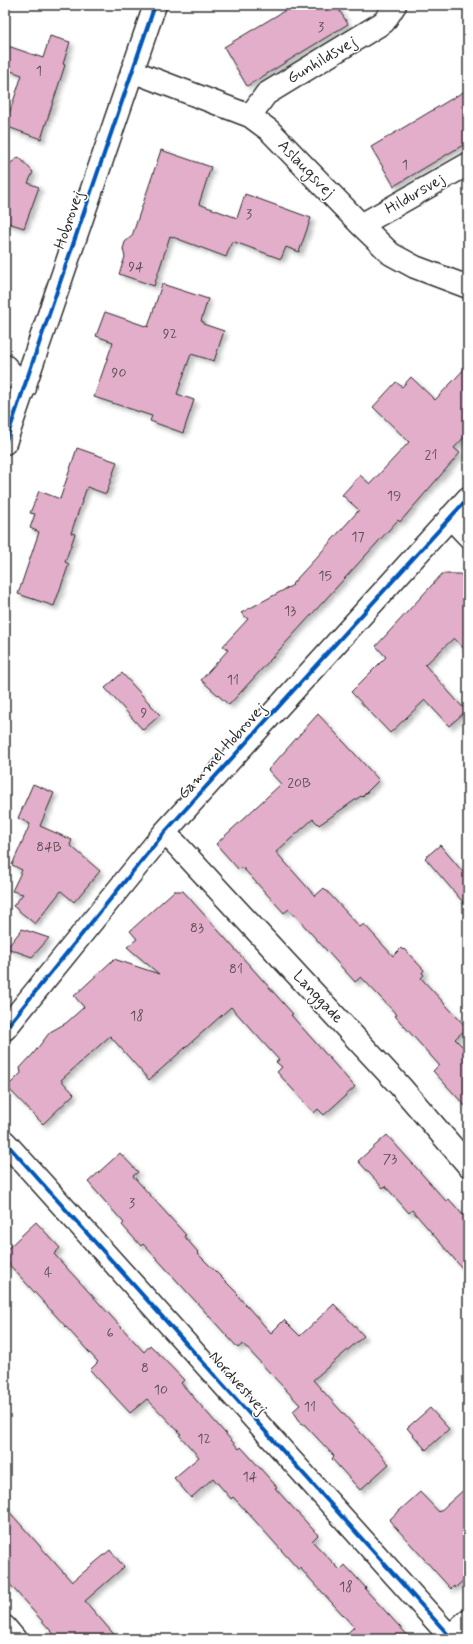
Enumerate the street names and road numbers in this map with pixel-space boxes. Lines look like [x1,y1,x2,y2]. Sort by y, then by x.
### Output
street label: Gunhildsvej [283,31,361,89]
street label: Aslaugsvej [272,135,339,203]
street label: Hildursvej [381,168,449,220]
street label: Hobrovej [49,188,89,252]
street label: Gammel Hobrovej [173,698,271,804]
street label: Langgade [287,966,348,1029]
street label: Nordvestvej [204,1347,272,1419]

